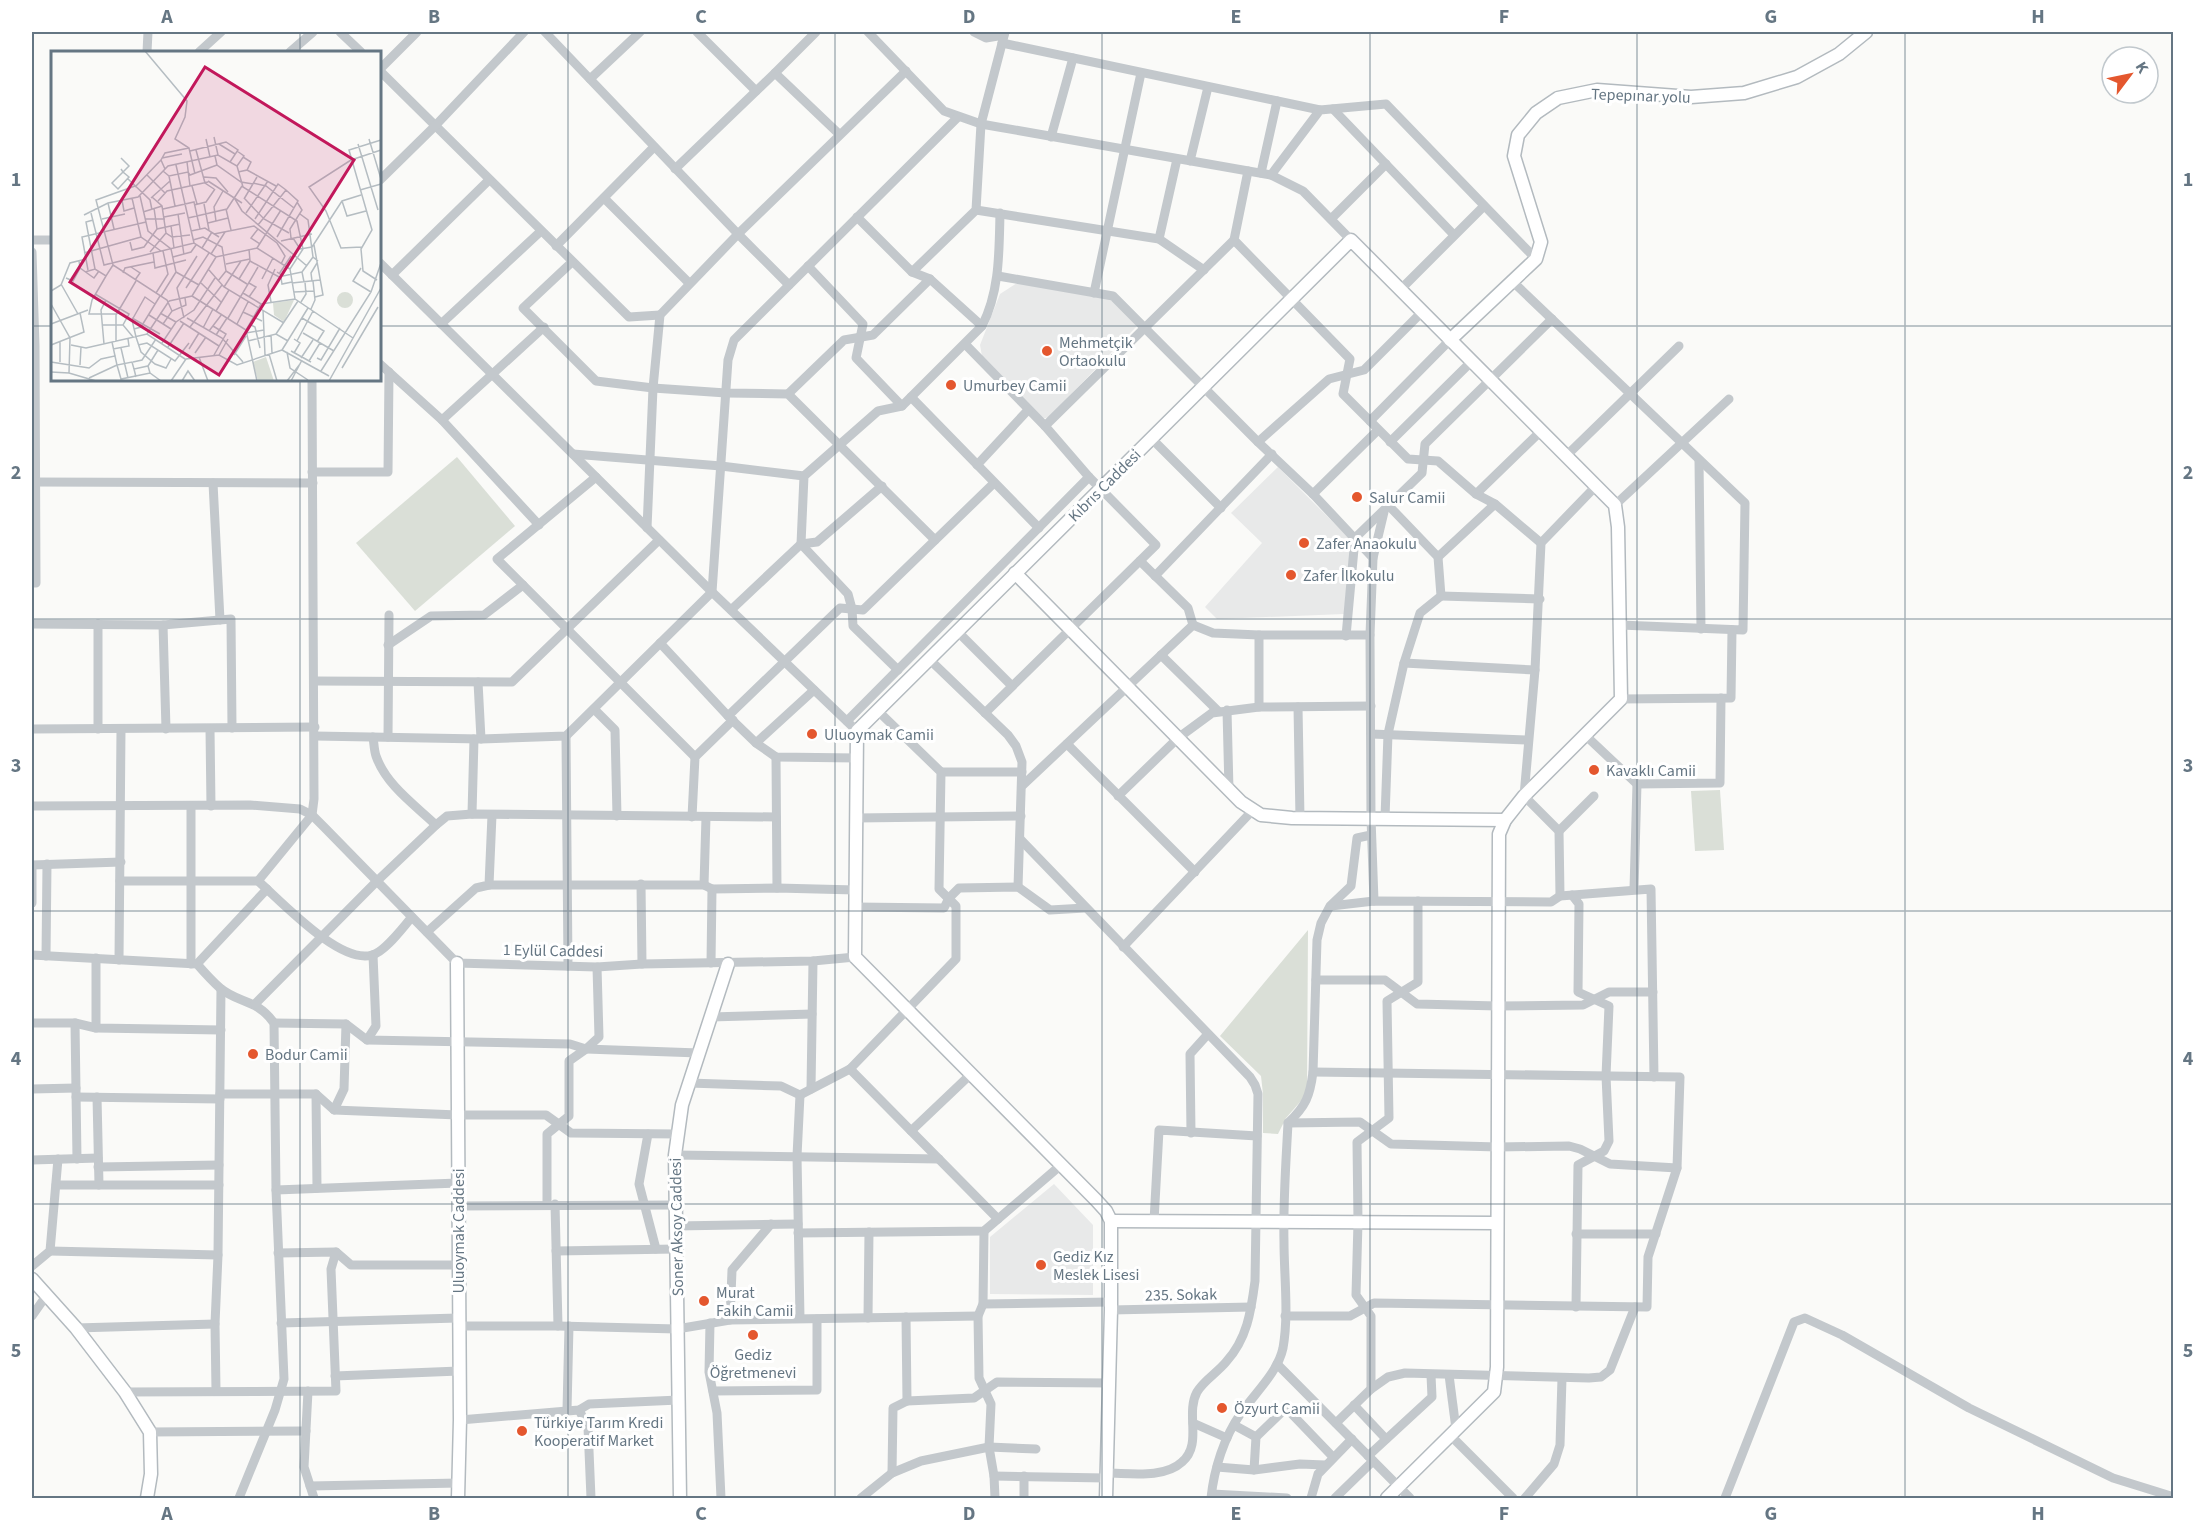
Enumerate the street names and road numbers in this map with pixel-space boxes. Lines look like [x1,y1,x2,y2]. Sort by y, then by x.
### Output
street label: Tepepınar yolu [1591,83,1691,109]
street label: Kıbrıs Caddesi [1063,444,1146,527]
street label: 1 Eylül Caddesi [503,939,603,963]
street label: Soner Aksoy Caddesi [665,1157,689,1297]
street label: Uluoymak Caddesi [448,1168,470,1294]
street label: 235. Sokak [1145,1283,1217,1307]

